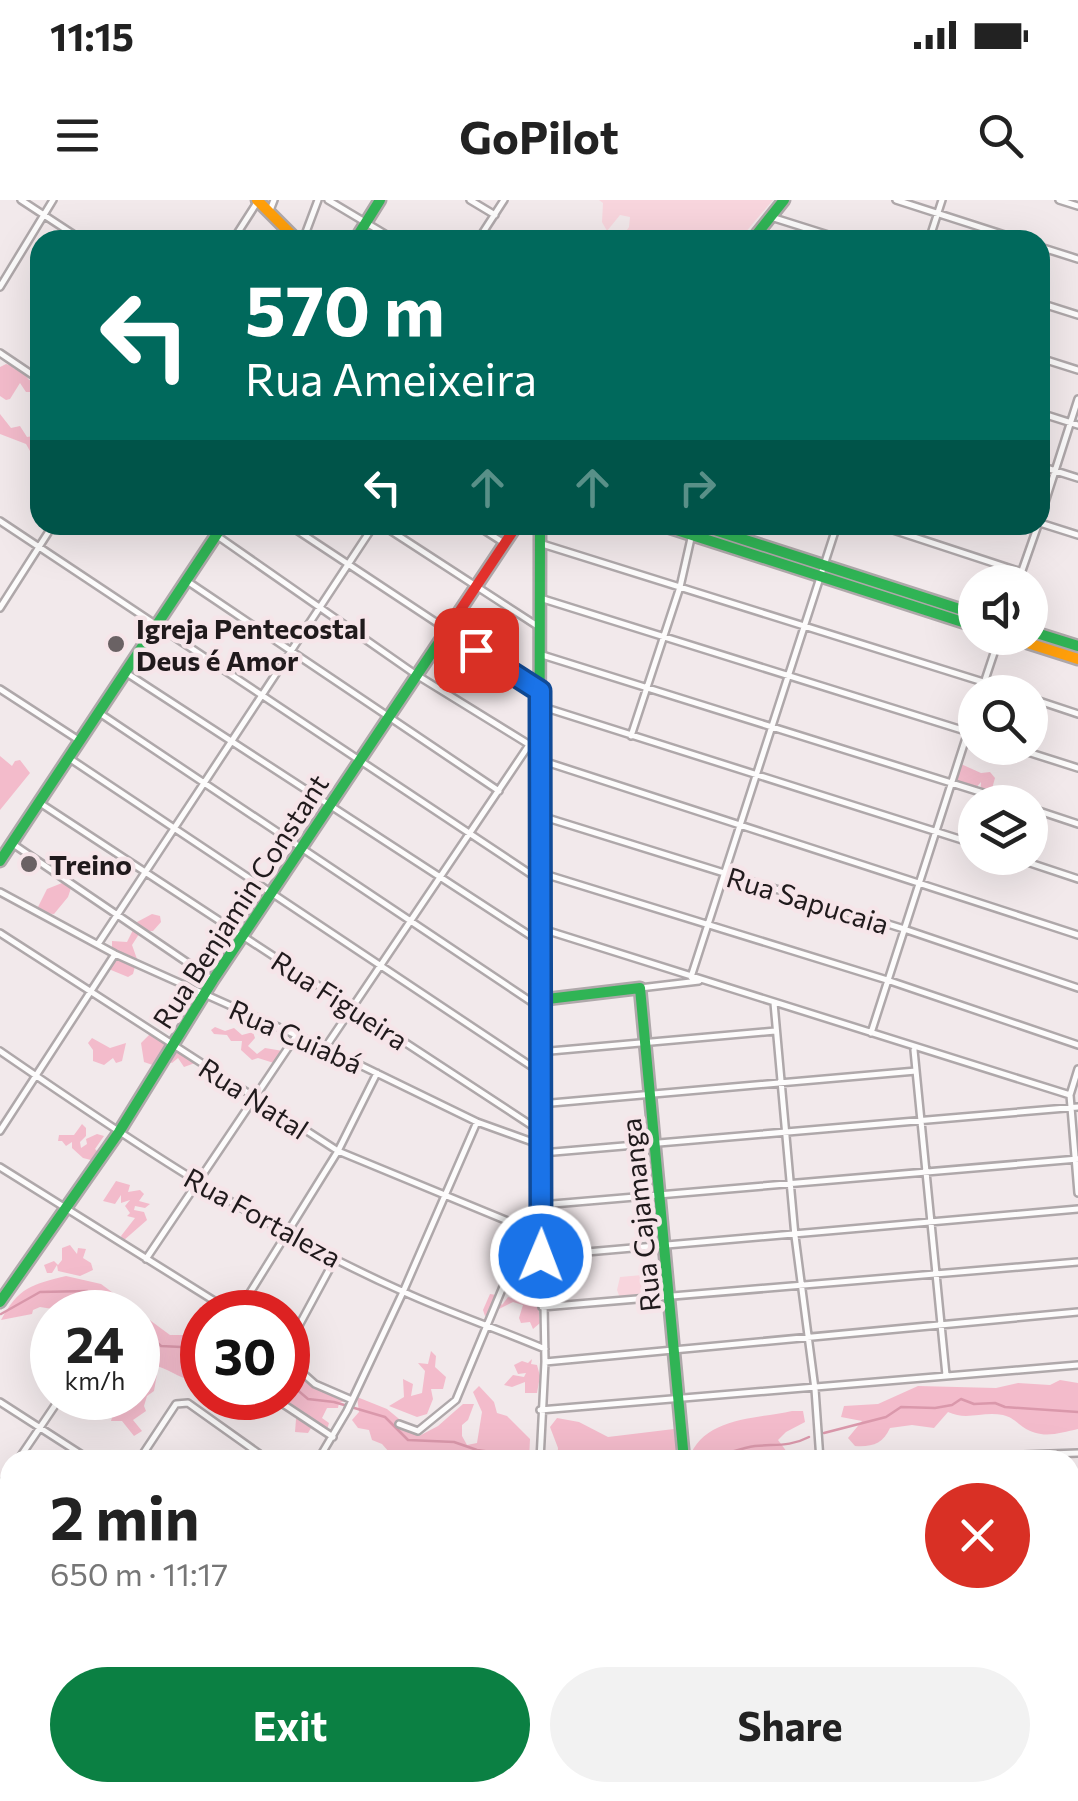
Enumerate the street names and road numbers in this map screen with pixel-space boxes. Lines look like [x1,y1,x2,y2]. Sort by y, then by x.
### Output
street label: Rua Benjamin Constant [145,768,335,1034]
street label: Rua Sapucaia [723,859,893,941]
street label: Rua Figueira [265,943,415,1057]
street label: Rua Cuiabá [224,992,368,1080]
street label: Rua Natal [193,1050,315,1146]
street label: Rua Cajamanga [613,1116,667,1314]
street label: Rua Fortaleza [179,1160,347,1274]

